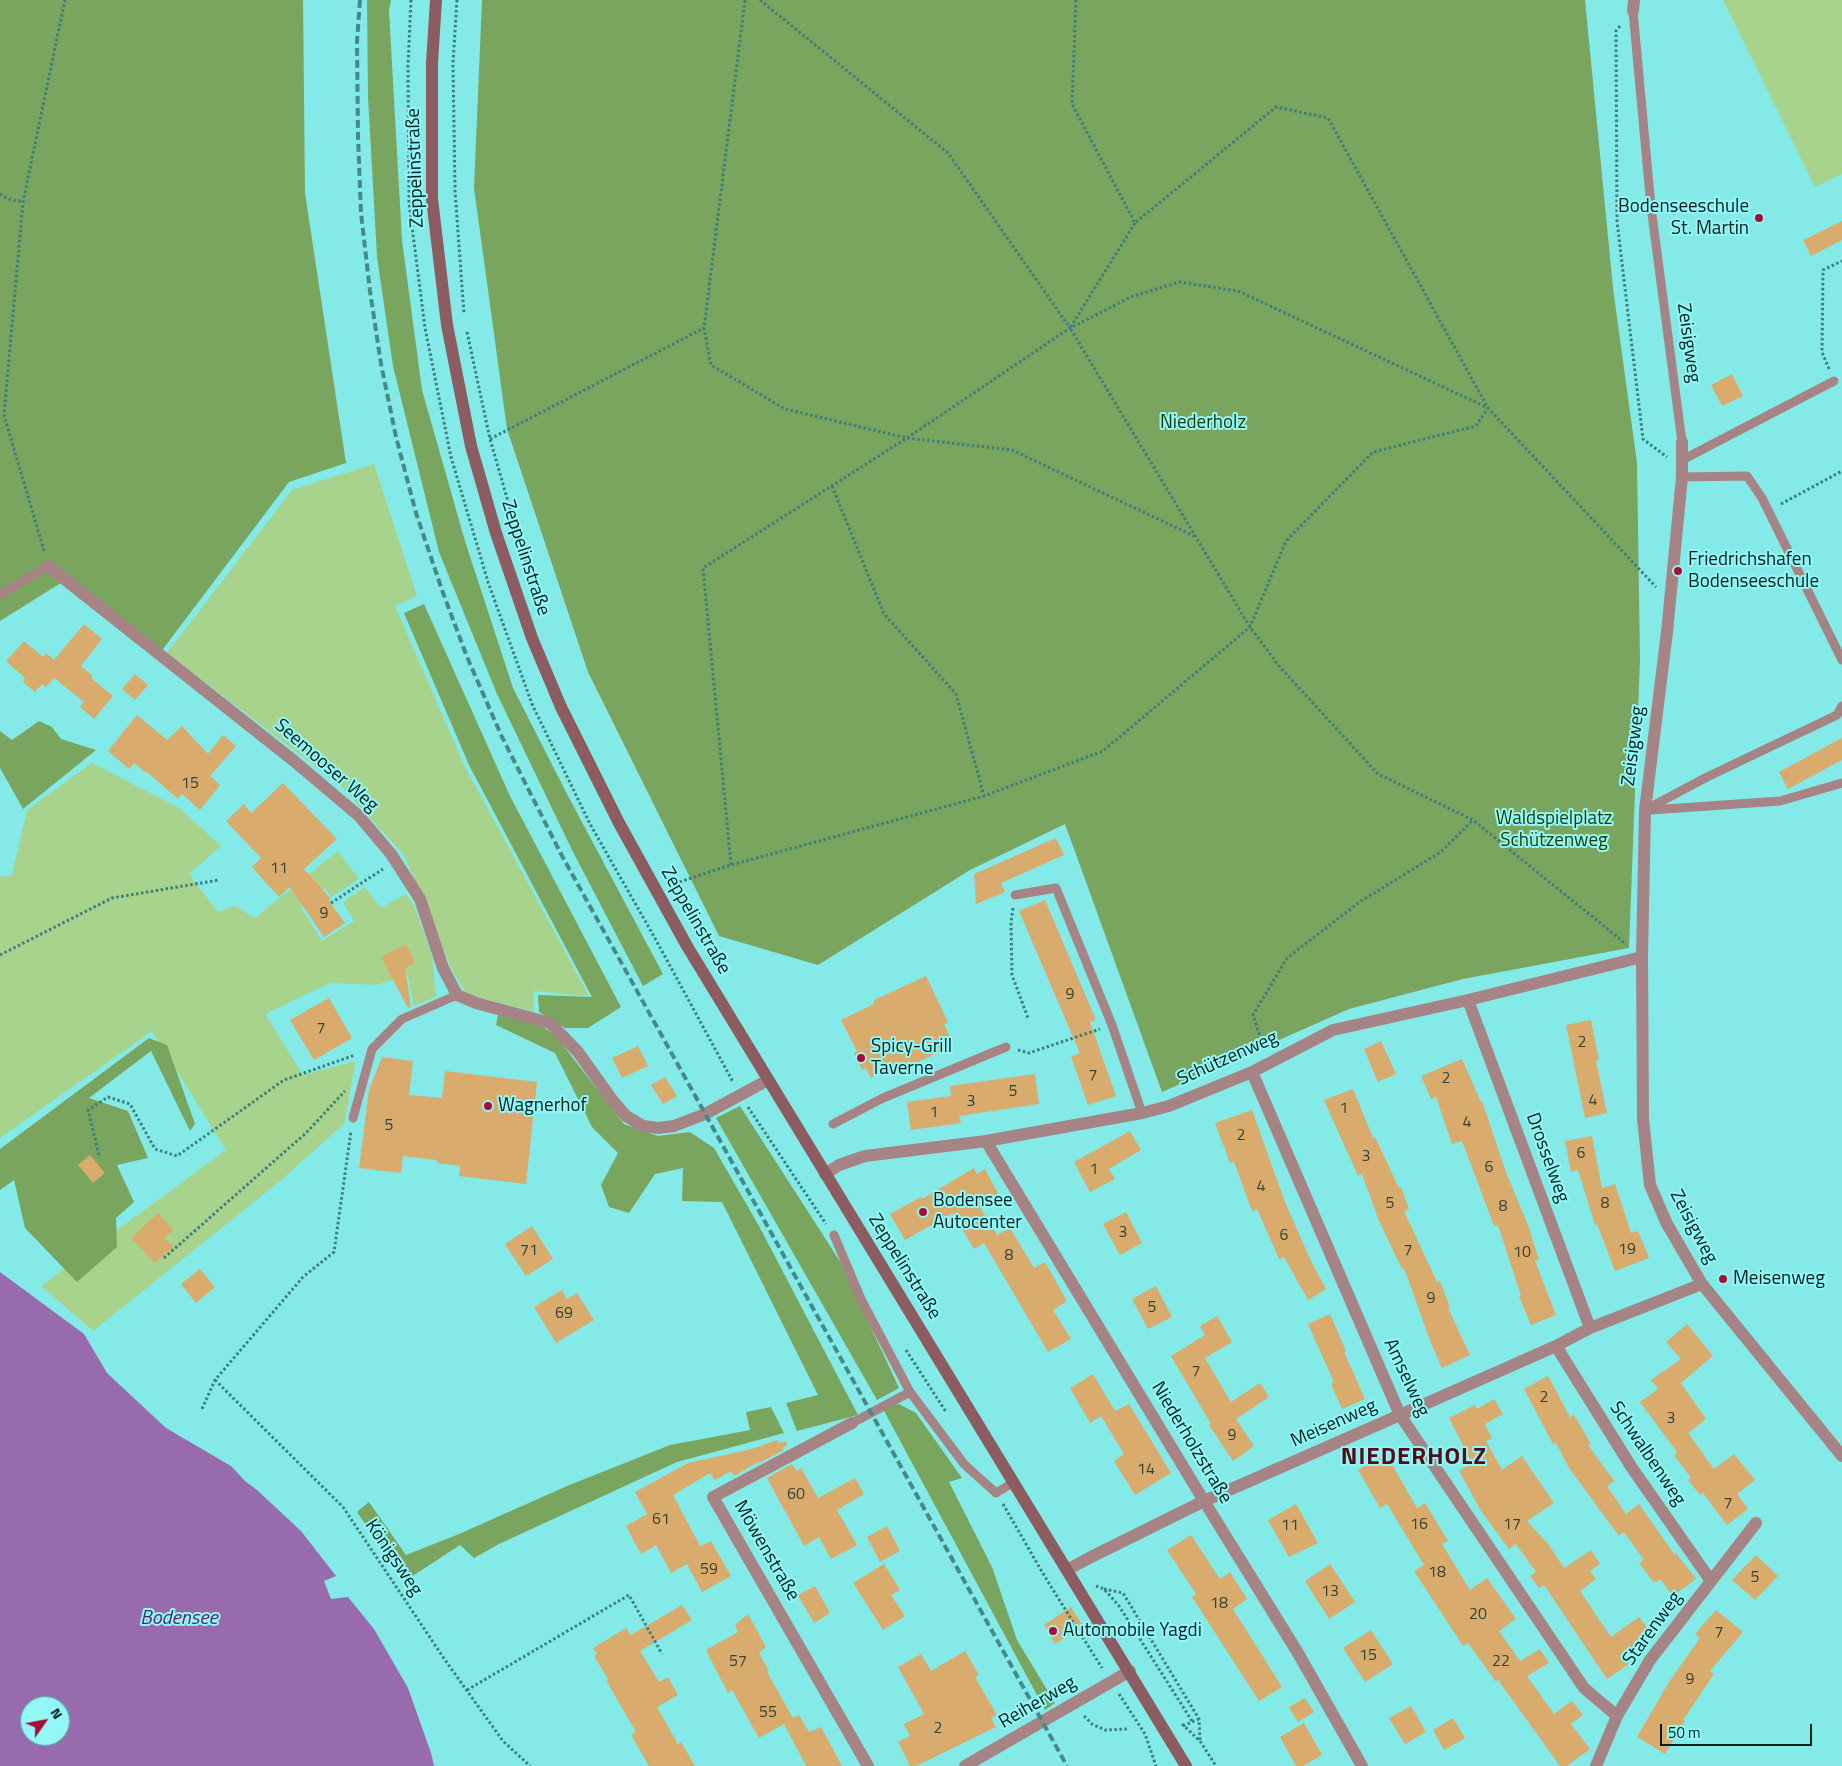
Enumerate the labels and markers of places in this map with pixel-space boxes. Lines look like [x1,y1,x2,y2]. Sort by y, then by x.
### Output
place label: Bodenseeschule St. Martin [1618,196,1749,240]
marker: Bodenseeschule St. Martin [1753,212,1765,224]
place label: Friedrichshafen Bodenseeschule [1688,549,1819,593]
marker: Friedrichshafen Bodenseeschule [1672,565,1684,577]
place label: Spicy-Grill Taverne [871,1036,952,1080]
marker: Spicy-Grill Taverne [855,1052,867,1064]
place label: Wagnerhof [498,1095,587,1117]
marker: Wagnerhof [482,1100,494,1112]
place label: Bodensee Autocenter [933,1190,1022,1234]
marker: Bodensee Autocenter [917,1206,929,1218]
place label: Meisenweg [1733,1268,1825,1290]
marker: Meisenweg [1717,1273,1729,1285]
place label: Automobile Yagdi [1063,1620,1202,1642]
marker: Automobile Yagdi [1047,1625,1059,1637]

